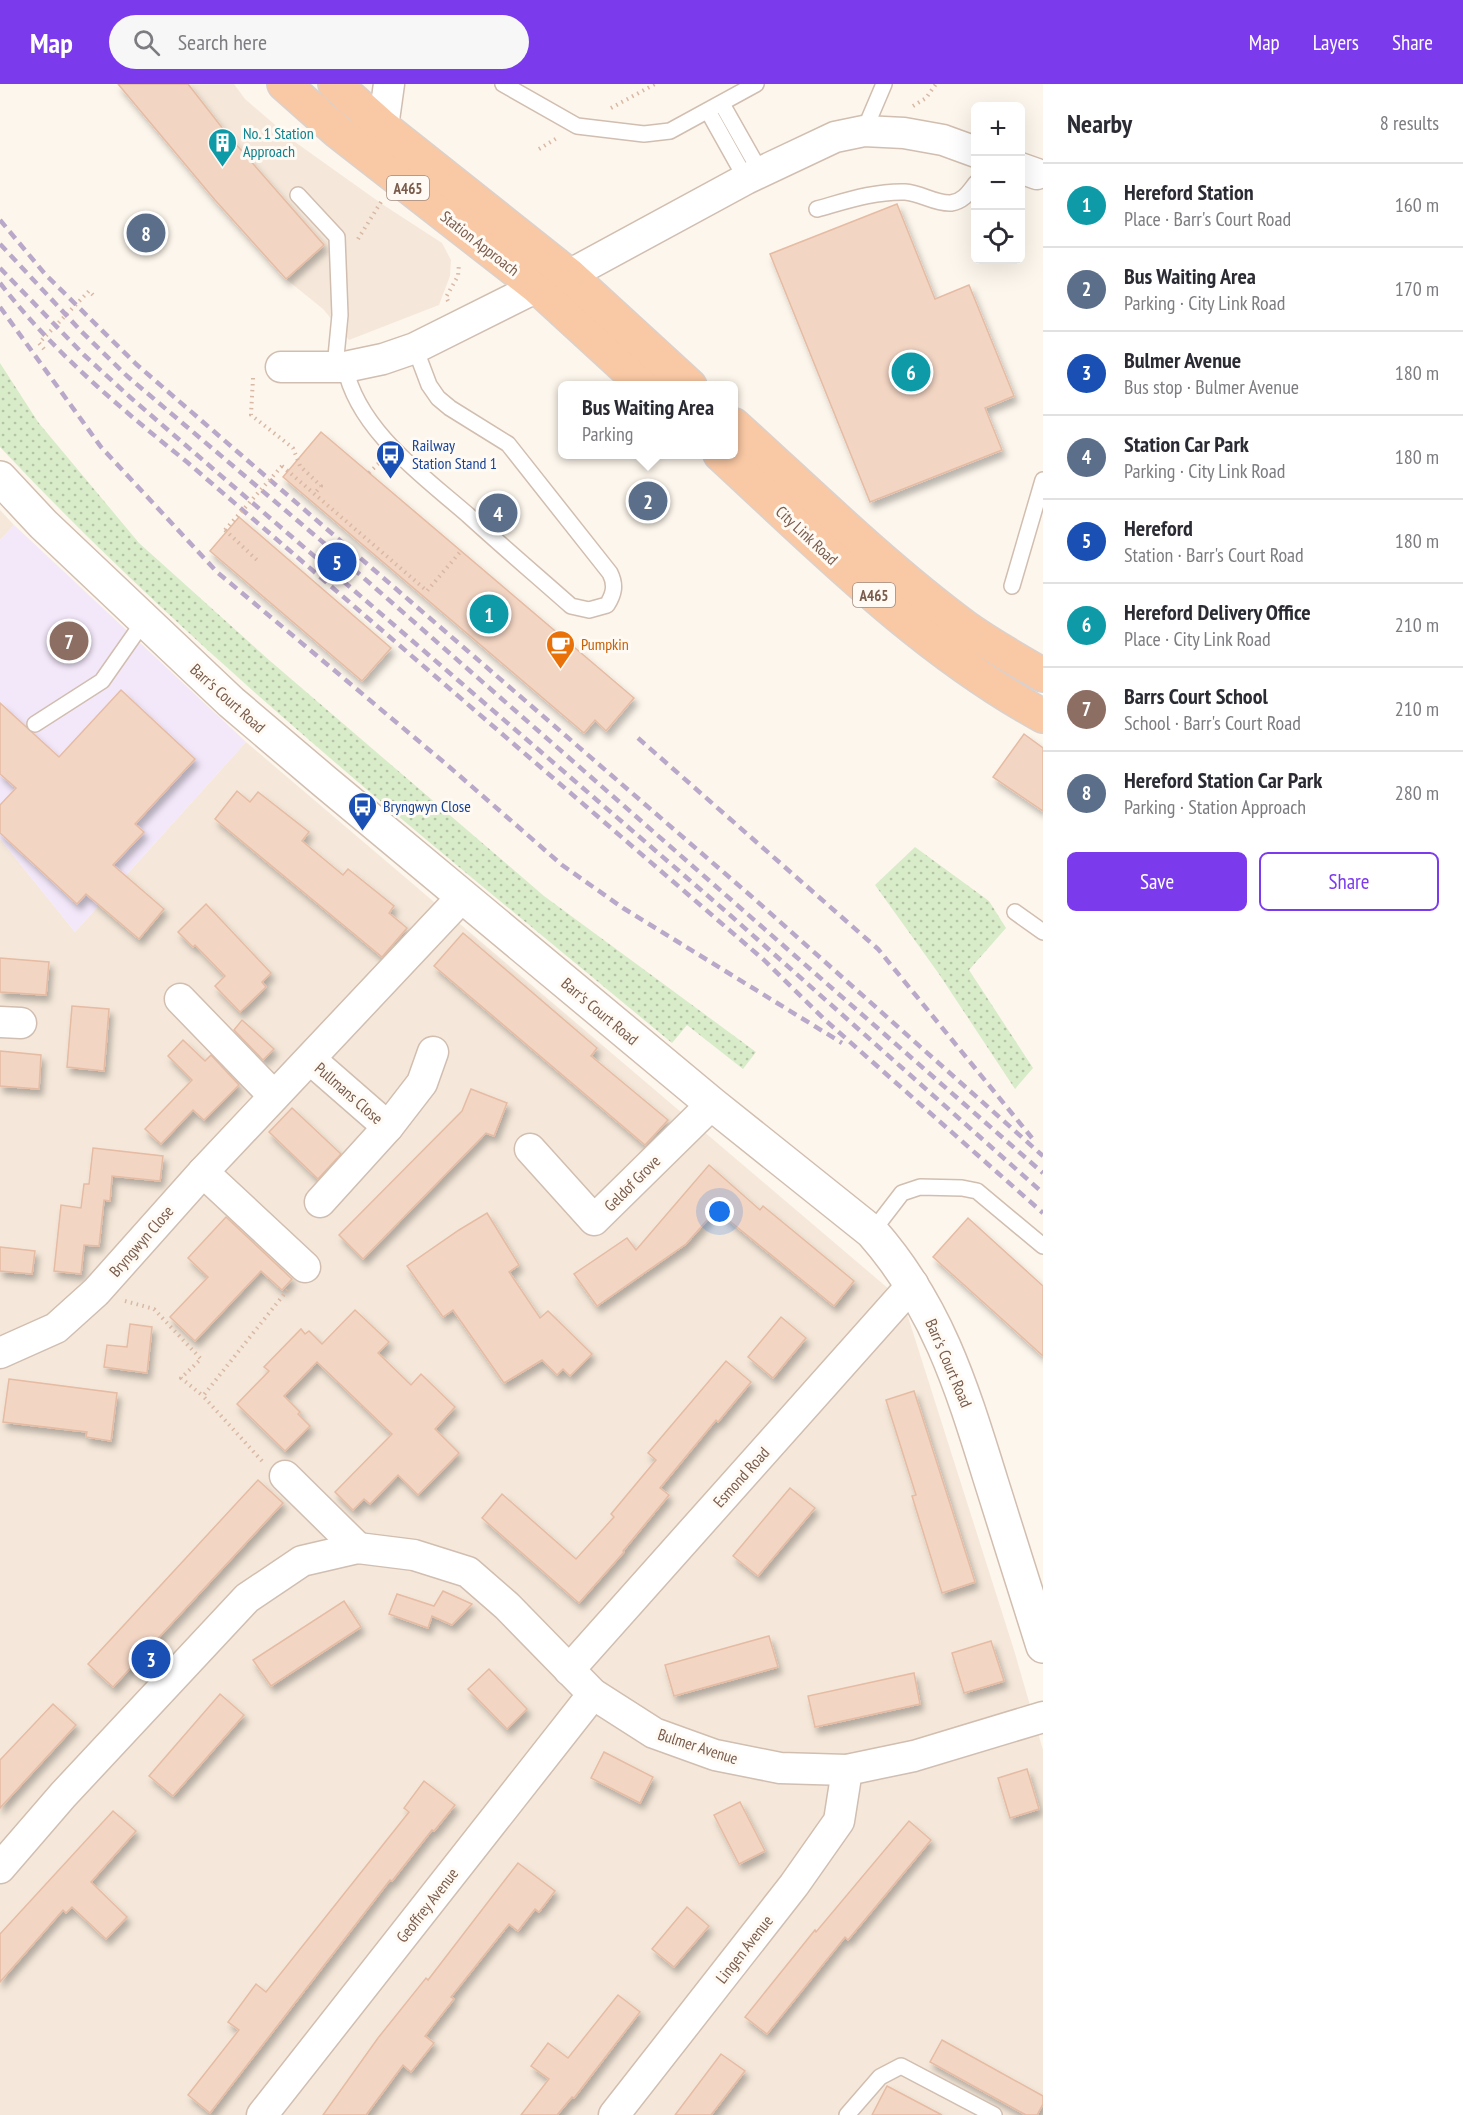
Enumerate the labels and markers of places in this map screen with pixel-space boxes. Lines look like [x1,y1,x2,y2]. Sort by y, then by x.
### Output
place label: No. 1 Station Approach [243,123,314,161]
building icon: No. 1 Station Approach [206,126,238,168]
pin: 8 [126,210,166,256]
pin: 6 [892,350,930,394]
place label: Railway Station Stand 1 [412,435,497,473]
bus stop icon: Railway Station Stand 1 [375,438,407,480]
pin: 2 [628,478,668,524]
pin: 4 [478,490,518,536]
pin: 5 [318,540,356,584]
pin: 1 [470,592,508,636]
pin: 7 [50,618,88,664]
cafe icon: Pumpkin [544,628,576,670]
place label: Pumpkin [581,634,629,654]
bus stop icon: Bryngwyn Close [346,790,378,832]
place label: Bryngwyn Close [383,796,471,816]
pin: 3 [132,1636,170,1682]

